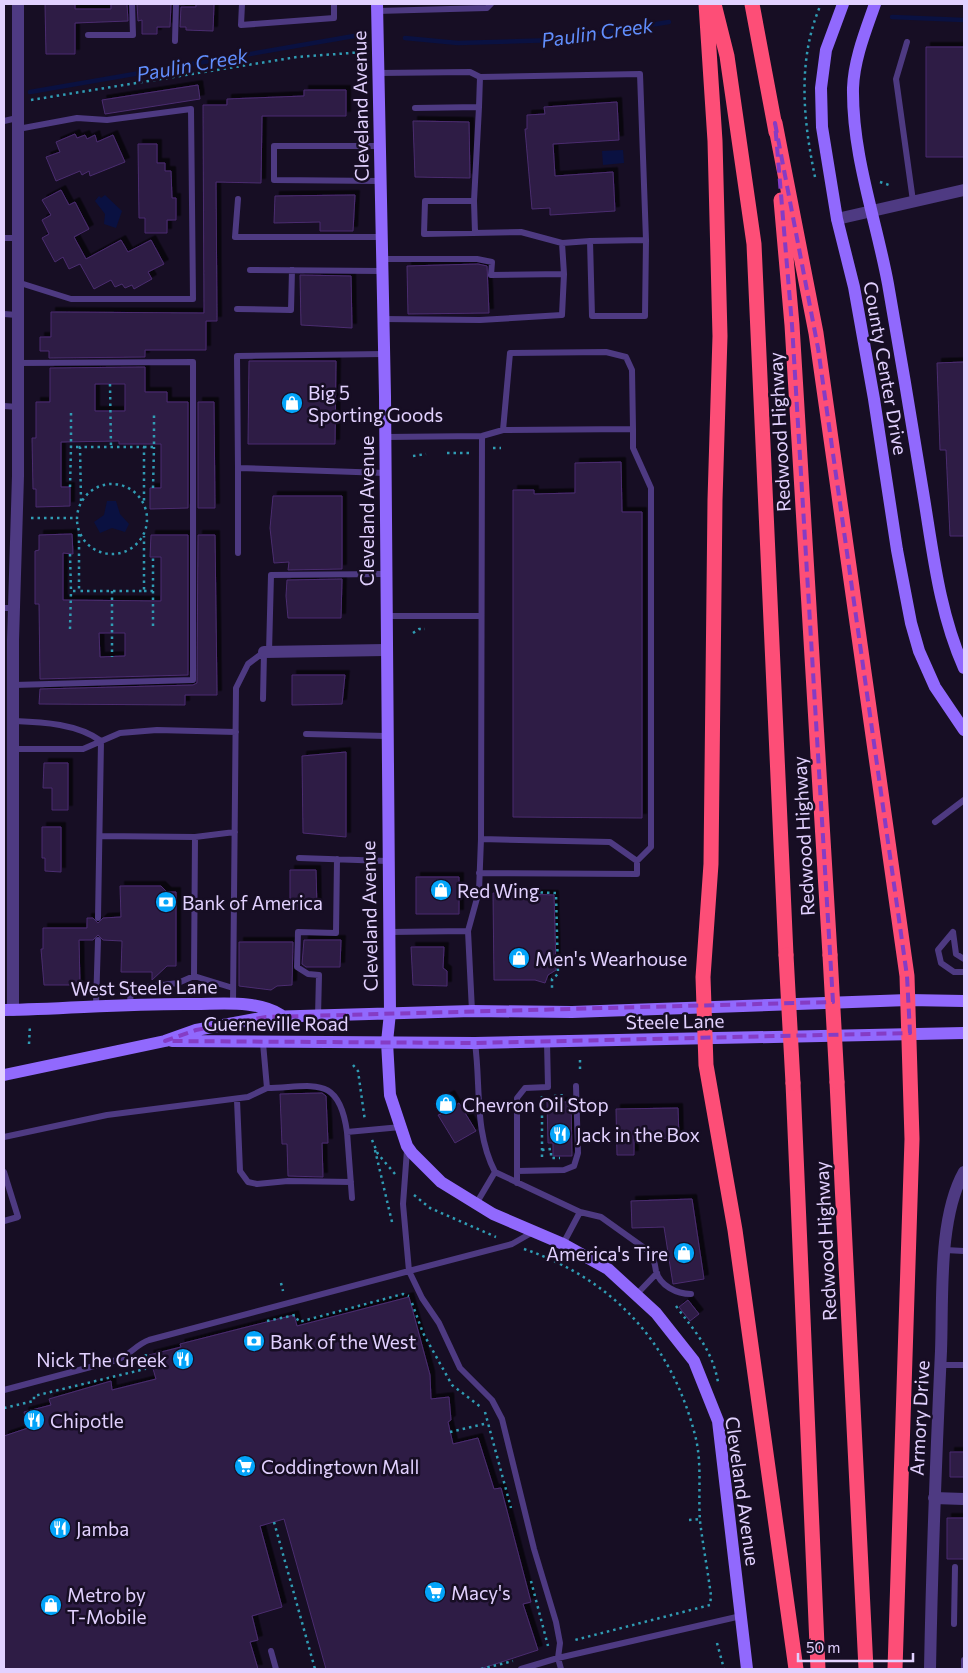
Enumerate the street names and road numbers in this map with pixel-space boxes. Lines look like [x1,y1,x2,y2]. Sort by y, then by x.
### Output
street label: Cleveland Avenue [347,30,373,182]
street label: County Center Drive [859,279,913,457]
street label: Redwood Highway [763,351,795,512]
street label: Cleveland Avenue [355,436,378,586]
street label: Redwood Highway [787,755,819,916]
street label: Cleveland Avenue [356,840,382,992]
street label: West Steele Lane [70,974,218,1000]
street label: Steele Lane [625,1009,725,1033]
street label: Guerneville Road [203,1012,349,1035]
street label: Redwood Highway [809,1160,841,1321]
street label: Armory Drive [904,1360,934,1476]
street label: Cleveland Avenue [721,1415,765,1567]

